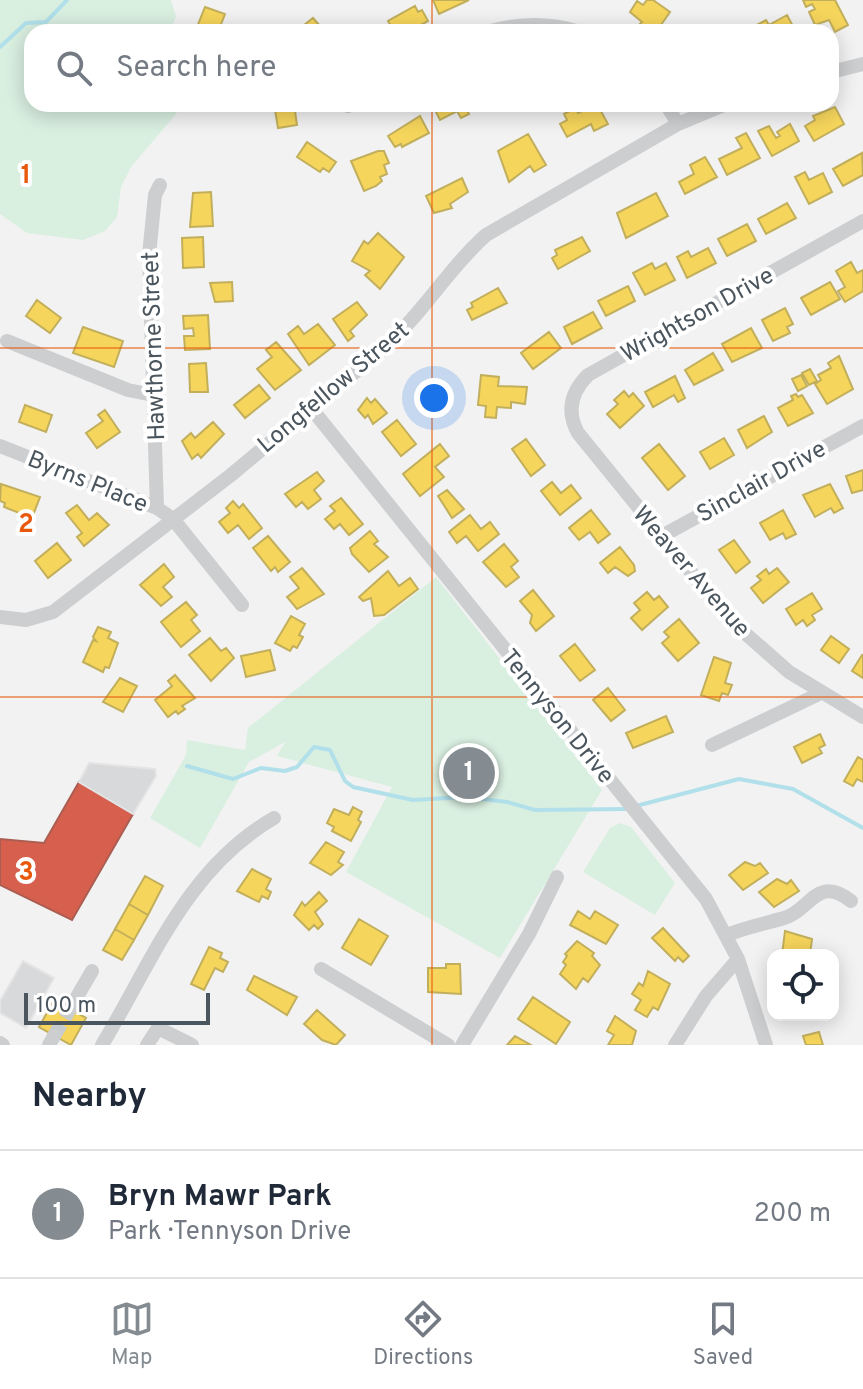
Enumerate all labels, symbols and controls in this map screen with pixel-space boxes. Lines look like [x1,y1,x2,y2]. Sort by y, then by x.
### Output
search box [24,24,839,112]
icon: search [52,46,96,90]
text: Search here [116,50,276,87]
text: 1 [21,160,31,193]
street label: Hawthorne Street [137,251,173,441]
street label: Wrightson Drive [616,261,780,370]
street label: Longfellow Street [252,316,416,461]
your location [414,378,454,418]
street label: Sinclair Drive [692,435,832,531]
street label: Byrns Place [23,445,152,521]
street label: Weaver Avenue [625,500,756,644]
text: 2 [18,509,34,542]
street label: Tennyson Drive [493,644,620,791]
pin: 1 [443,743,495,803]
text: 3 [18,857,34,890]
map controls [767,949,839,1021]
button: locate [767,949,839,1021]
scale bar [24,989,210,1025]
text: 100 m [36,993,96,1020]
text: Nearby [32,1076,147,1119]
text: Bryn Mawr Park [108,1179,332,1216]
text: 1 [53,1198,63,1231]
text: 200 m [754,1198,831,1231]
text: Park · Tennyson Drive [108,1216,351,1249]
tab: Map [110,1297,154,1372]
tab: Directions [373,1297,473,1372]
tab: Saved [693,1297,753,1372]

